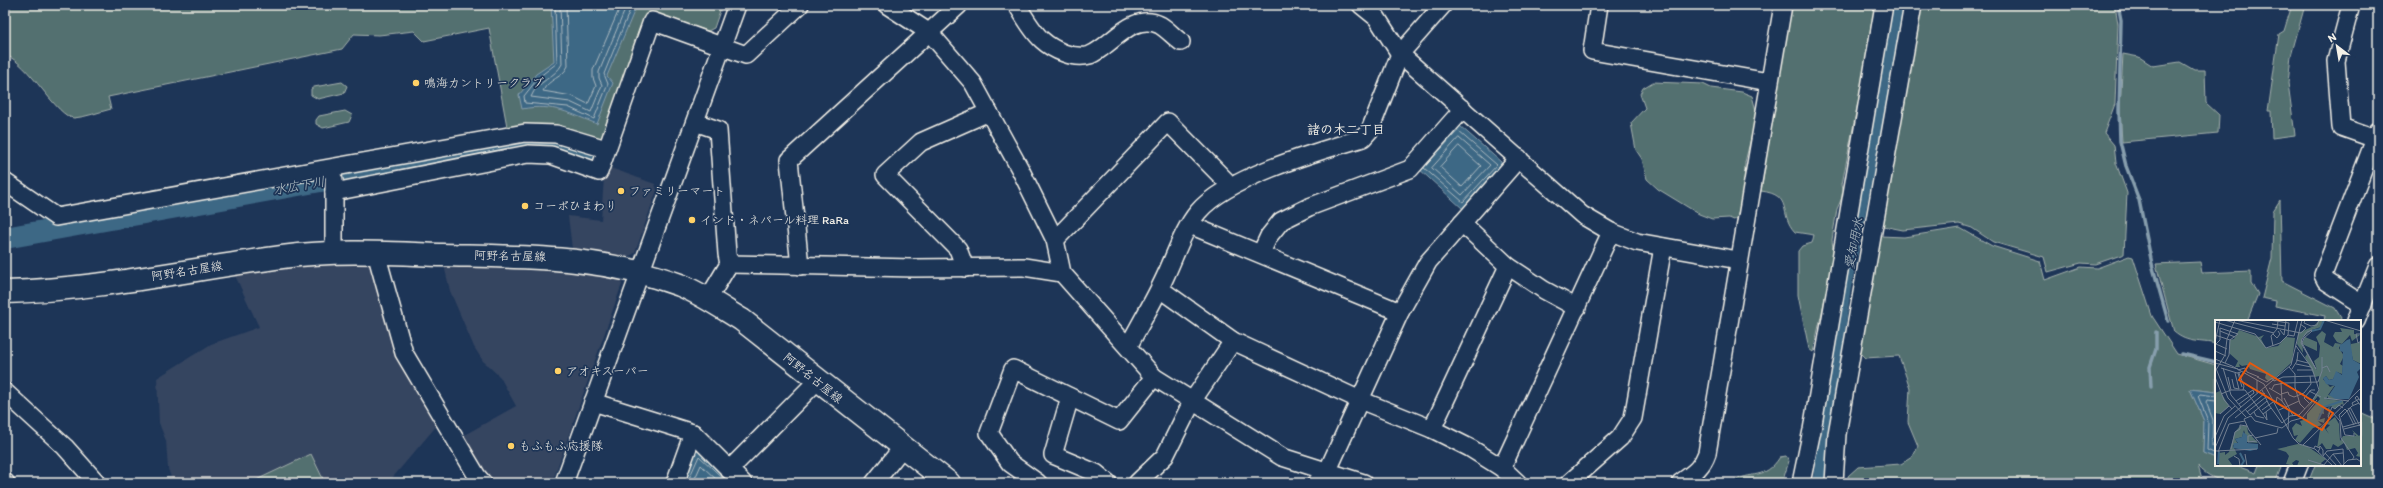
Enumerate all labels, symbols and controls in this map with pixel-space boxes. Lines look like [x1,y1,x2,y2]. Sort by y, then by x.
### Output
north arrow [2317,26,2357,66]
text: N [2326,30,2339,45]
place label: 鳴海カントリークラブ [424,76,544,90]
marker: 鳴海カントリークラブ [411,78,421,88]
district label: 諸の木二丁目 [1307,122,1385,137]
water label: 水広下川 [272,174,326,197]
place label: ファミリーマート [629,184,725,198]
marker: ファミリーマート [616,186,626,196]
place label: コーポひまわり [533,199,617,213]
marker: コーポひまわり [520,201,530,211]
place label: インド・ネパール料理 RaRa [700,213,849,227]
marker: インド・ネパール料理 RaRa [687,215,697,225]
water label: 愛知用水 [1841,216,1866,270]
street label: 阿野名古屋線 [474,248,546,264]
street label: 阿野名古屋線 [150,258,224,284]
inset map [2215,320,2361,466]
street label: 阿野名古屋線 [781,350,845,406]
place label: アオキスーパー [566,364,649,378]
marker: アオキスーパー [553,366,563,376]
place label: もふもふ応援隊 [519,439,603,453]
marker: もふもふ応援隊 [506,441,516,451]

